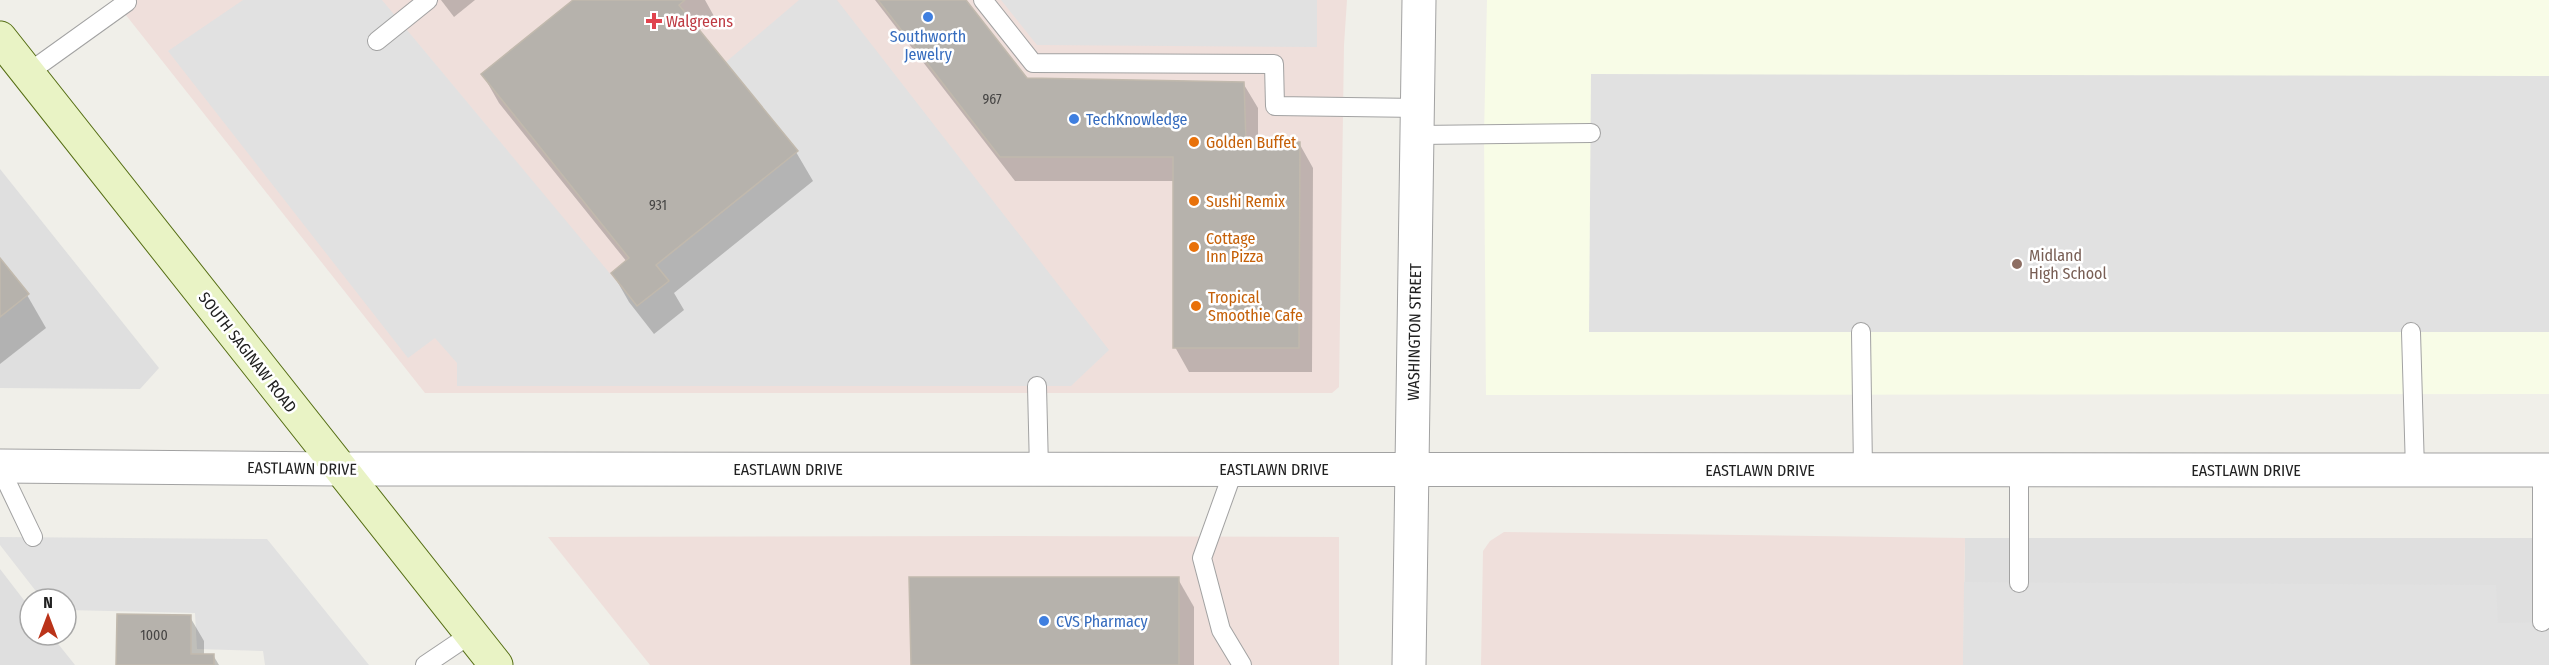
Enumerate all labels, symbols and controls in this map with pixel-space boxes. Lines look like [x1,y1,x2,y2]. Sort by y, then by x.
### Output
marker: Southworth Jewelry [921,10,935,24]
place label: Walgreens [666,12,733,31]
marker: Walgreens [647,14,661,28]
place label: Southworth Jewelry [890,27,966,64]
house number: 967 [982,91,1002,108]
place label: TechKnowledge [1086,110,1187,129]
marker: TechKnowledge [1067,112,1081,126]
place label: Golden Buffet [1206,133,1297,152]
marker: Golden Buffet [1187,135,1201,149]
place label: Sushi Remix [1206,192,1285,211]
marker: Sushi Remix [1187,194,1201,208]
house number: 931 [649,197,667,214]
place label: Cottage Inn Pizza [1206,229,1264,266]
marker: Cottage Inn Pizza [1187,240,1201,254]
place label: Midland High School [2029,246,2107,283]
marker: Midland High School [2010,257,2024,271]
street label: WASHINGTON STREET [1404,263,1425,401]
street label: SOUTH SAGINAW ROAD [195,288,301,416]
place label: Tropical Smoothie Cafe [1208,288,1303,325]
marker: Tropical Smoothie Cafe [1189,299,1203,313]
street label: EASTLAWN DRIVE [247,458,357,479]
street label: EASTLAWN DRIVE [733,460,843,479]
street label: EASTLAWN DRIVE [1219,460,1329,479]
street label: EASTLAWN DRIVE [1705,461,1815,480]
street label: EASTLAWN DRIVE [2191,461,2301,480]
north arrow [18,587,78,647]
text: N [43,593,53,612]
place label: CVS Pharmacy [1056,612,1149,631]
marker: CVS Pharmacy [1037,614,1051,628]
house number: 1000 [140,627,168,644]

